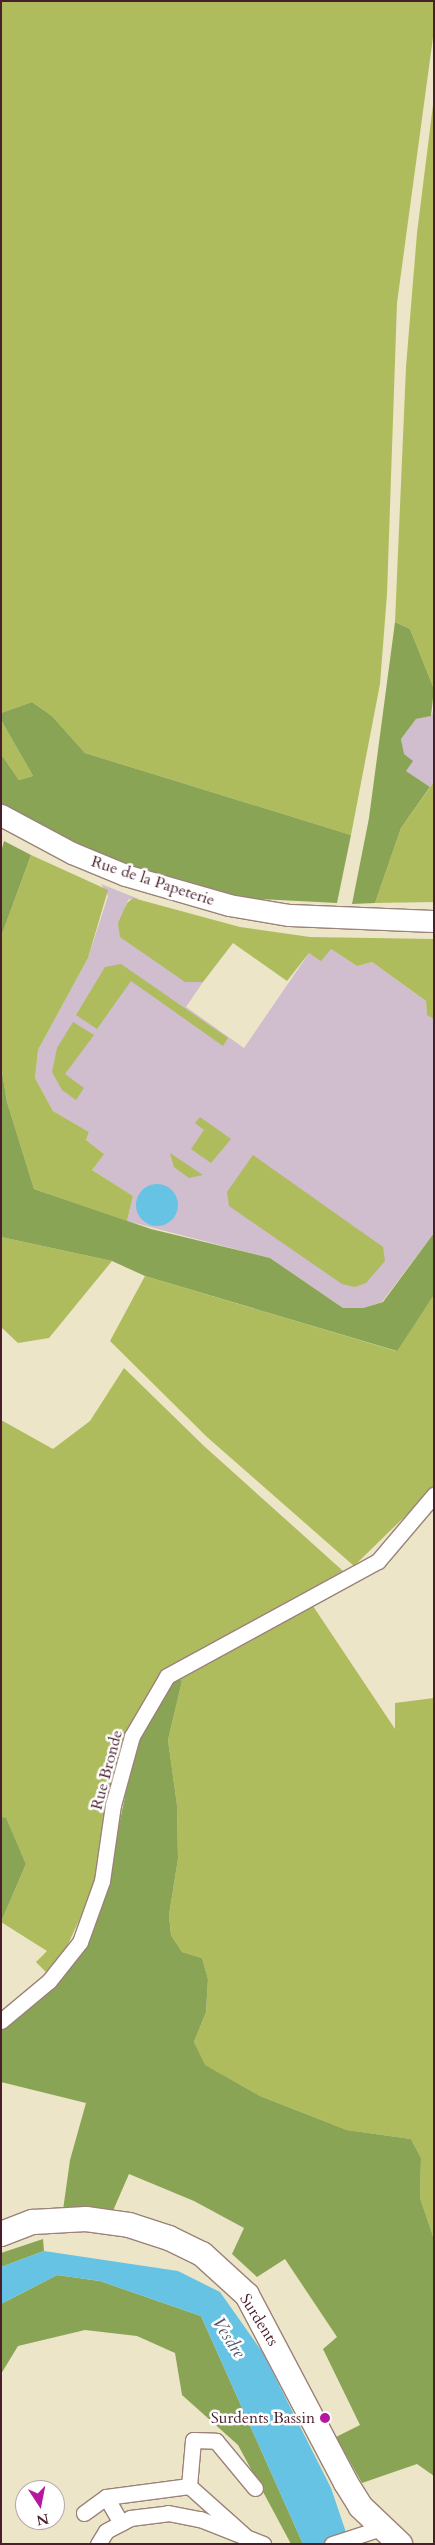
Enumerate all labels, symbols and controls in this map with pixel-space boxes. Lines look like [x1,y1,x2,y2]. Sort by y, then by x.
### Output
street label: Rue de la Papeterie [89,852,217,910]
street label: Rue Bronde [87,1728,127,1812]
street label: Surdents [236,2290,282,2350]
water label: Vesdre [207,2313,249,2363]
place label: Surdents Bassin [211,2408,315,2428]
marker: Surdents Bassin [319,2412,331,2424]
north arrow [15,2480,65,2530]
text: N [35,2509,51,2530]

